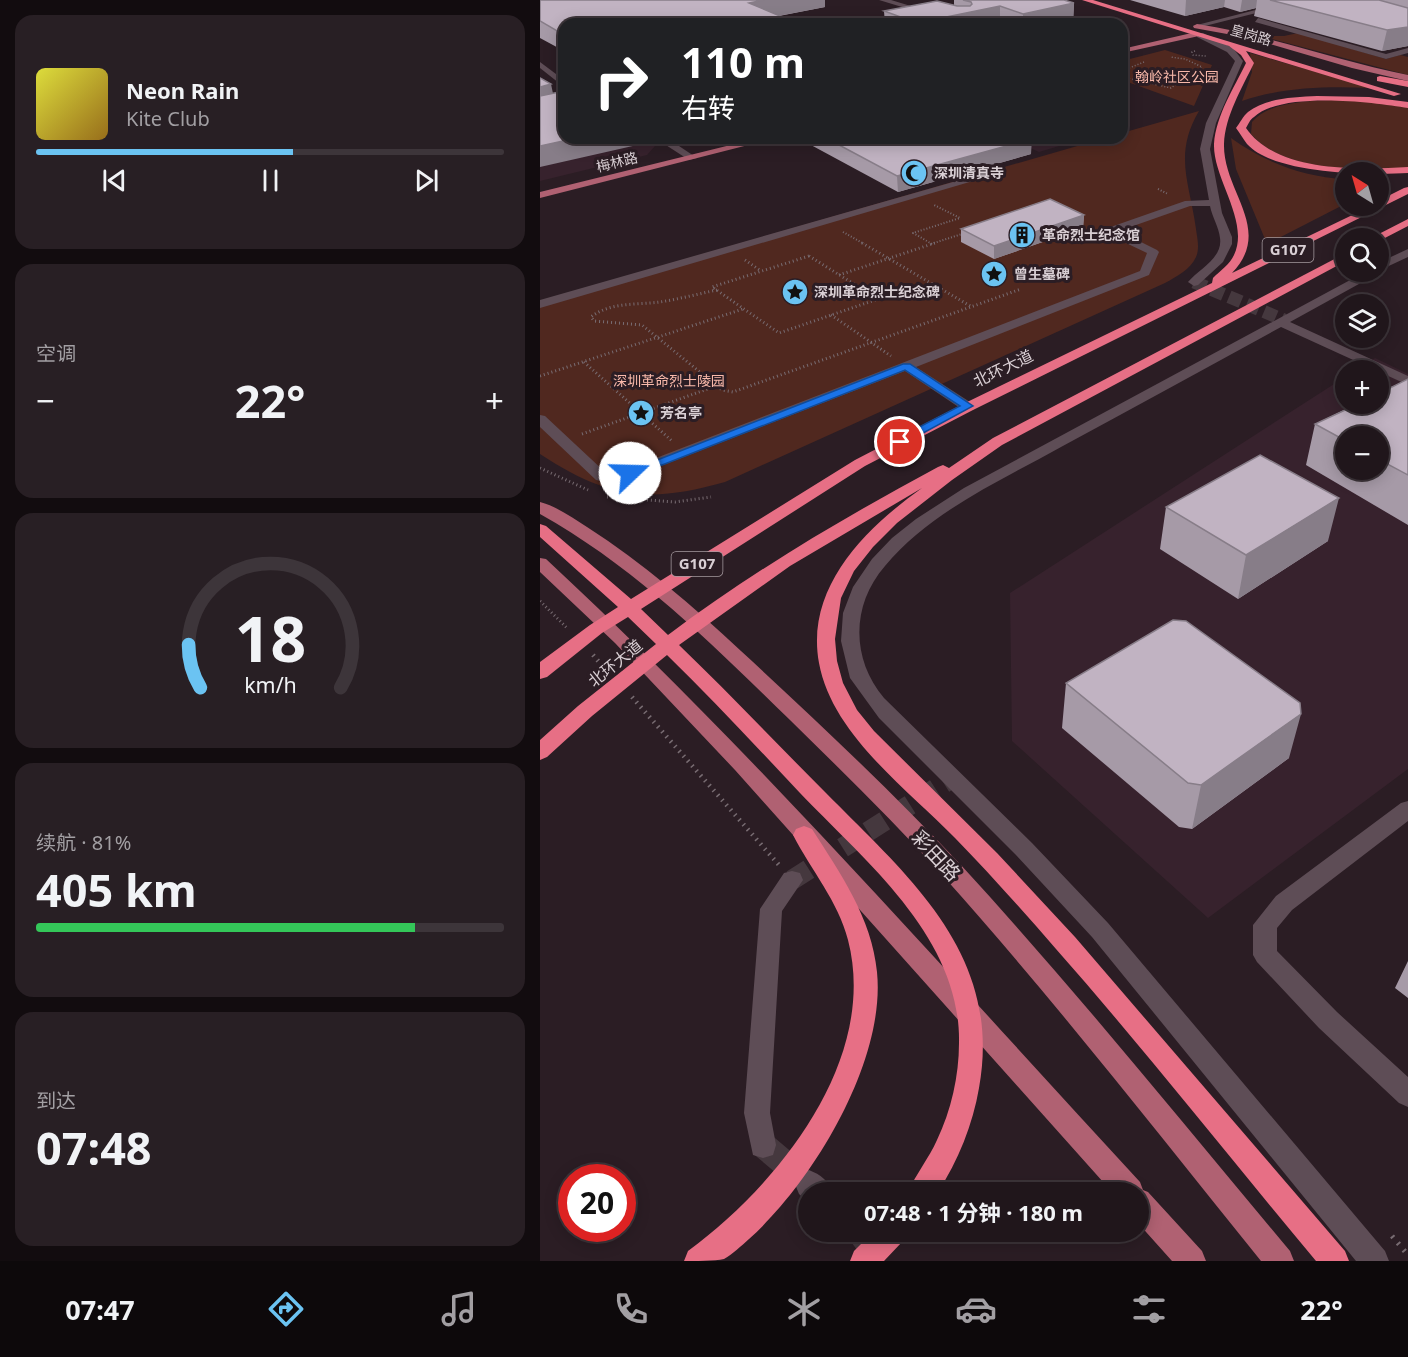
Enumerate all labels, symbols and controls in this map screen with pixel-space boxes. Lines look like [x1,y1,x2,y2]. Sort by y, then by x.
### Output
street label: 皇岗路 [1228,20,1274,49]
text: 110 m [681,33,805,90]
icon: right [582,42,660,120]
park label: 翰岭社区公园 [1135,67,1219,86]
text: Neon Rain [126,75,239,105]
text: 右转 [681,89,735,126]
text: Kite Club [126,105,210,132]
street label: 梅林路 [594,147,640,176]
mosque icon: 深圳清真寺 [899,158,929,188]
north arrow [1335,162,1389,216]
map controls [1335,162,1389,480]
place label: 深圳清真寺 [934,163,1004,182]
icon: previous [98,164,131,197]
icon: pause [254,164,287,197]
icon: next [410,164,443,197]
building icon: 革命烈士纪念馆 [1007,220,1037,250]
place label: 革命烈士纪念馆 [1042,225,1140,244]
button: search [1335,228,1389,282]
road number: G107 [1262,238,1314,262]
place icon: 曾生墓碑 [979,259,1009,289]
place label: 曾生墓碑 [1014,264,1070,283]
place icon: 深圳革命烈士纪念碑 [780,277,810,307]
place label: 深圳革命烈士纪念碑 [814,282,940,301]
button: layers [1335,294,1389,348]
text: 空调 [36,340,76,367]
street label: 北环大道 [969,344,1037,392]
button: + [1335,360,1389,414]
text: 22° [235,370,305,431]
park label: 深圳革命烈士陵园 [613,371,725,390]
text: − [36,378,55,423]
text: + [485,378,504,423]
place icon: 芳名亭 [626,398,656,428]
place label: 芳名亭 [660,403,702,422]
pin [874,416,925,467]
icon: arrive [883,425,916,458]
button: − [1335,426,1389,480]
position arrow [598,441,662,505]
road number: G107 [672,552,722,576]
text: 18 [234,595,306,680]
street label: 北环大道 [583,634,647,692]
text: km/h [244,670,296,699]
street label: 彩田路 [906,825,967,887]
text: 续航 · 81% [36,829,131,856]
text: 405 km [36,859,197,920]
text: 到达 [36,1087,76,1114]
text: 07:48 [36,1117,152,1178]
speed limit sign: 20 [558,1164,636,1242]
text: 07:48 · 1 分钟 · 180 m [864,1197,1083,1227]
icon: directions [265,1288,307,1330]
icon: music [438,1288,480,1330]
icon: phone [610,1288,652,1330]
icon: climate [783,1288,825,1330]
icon: car [955,1288,997,1330]
icon: filters [1128,1288,1170,1330]
text: 07:47 [65,1291,135,1328]
text: 22° [1300,1291,1343,1328]

